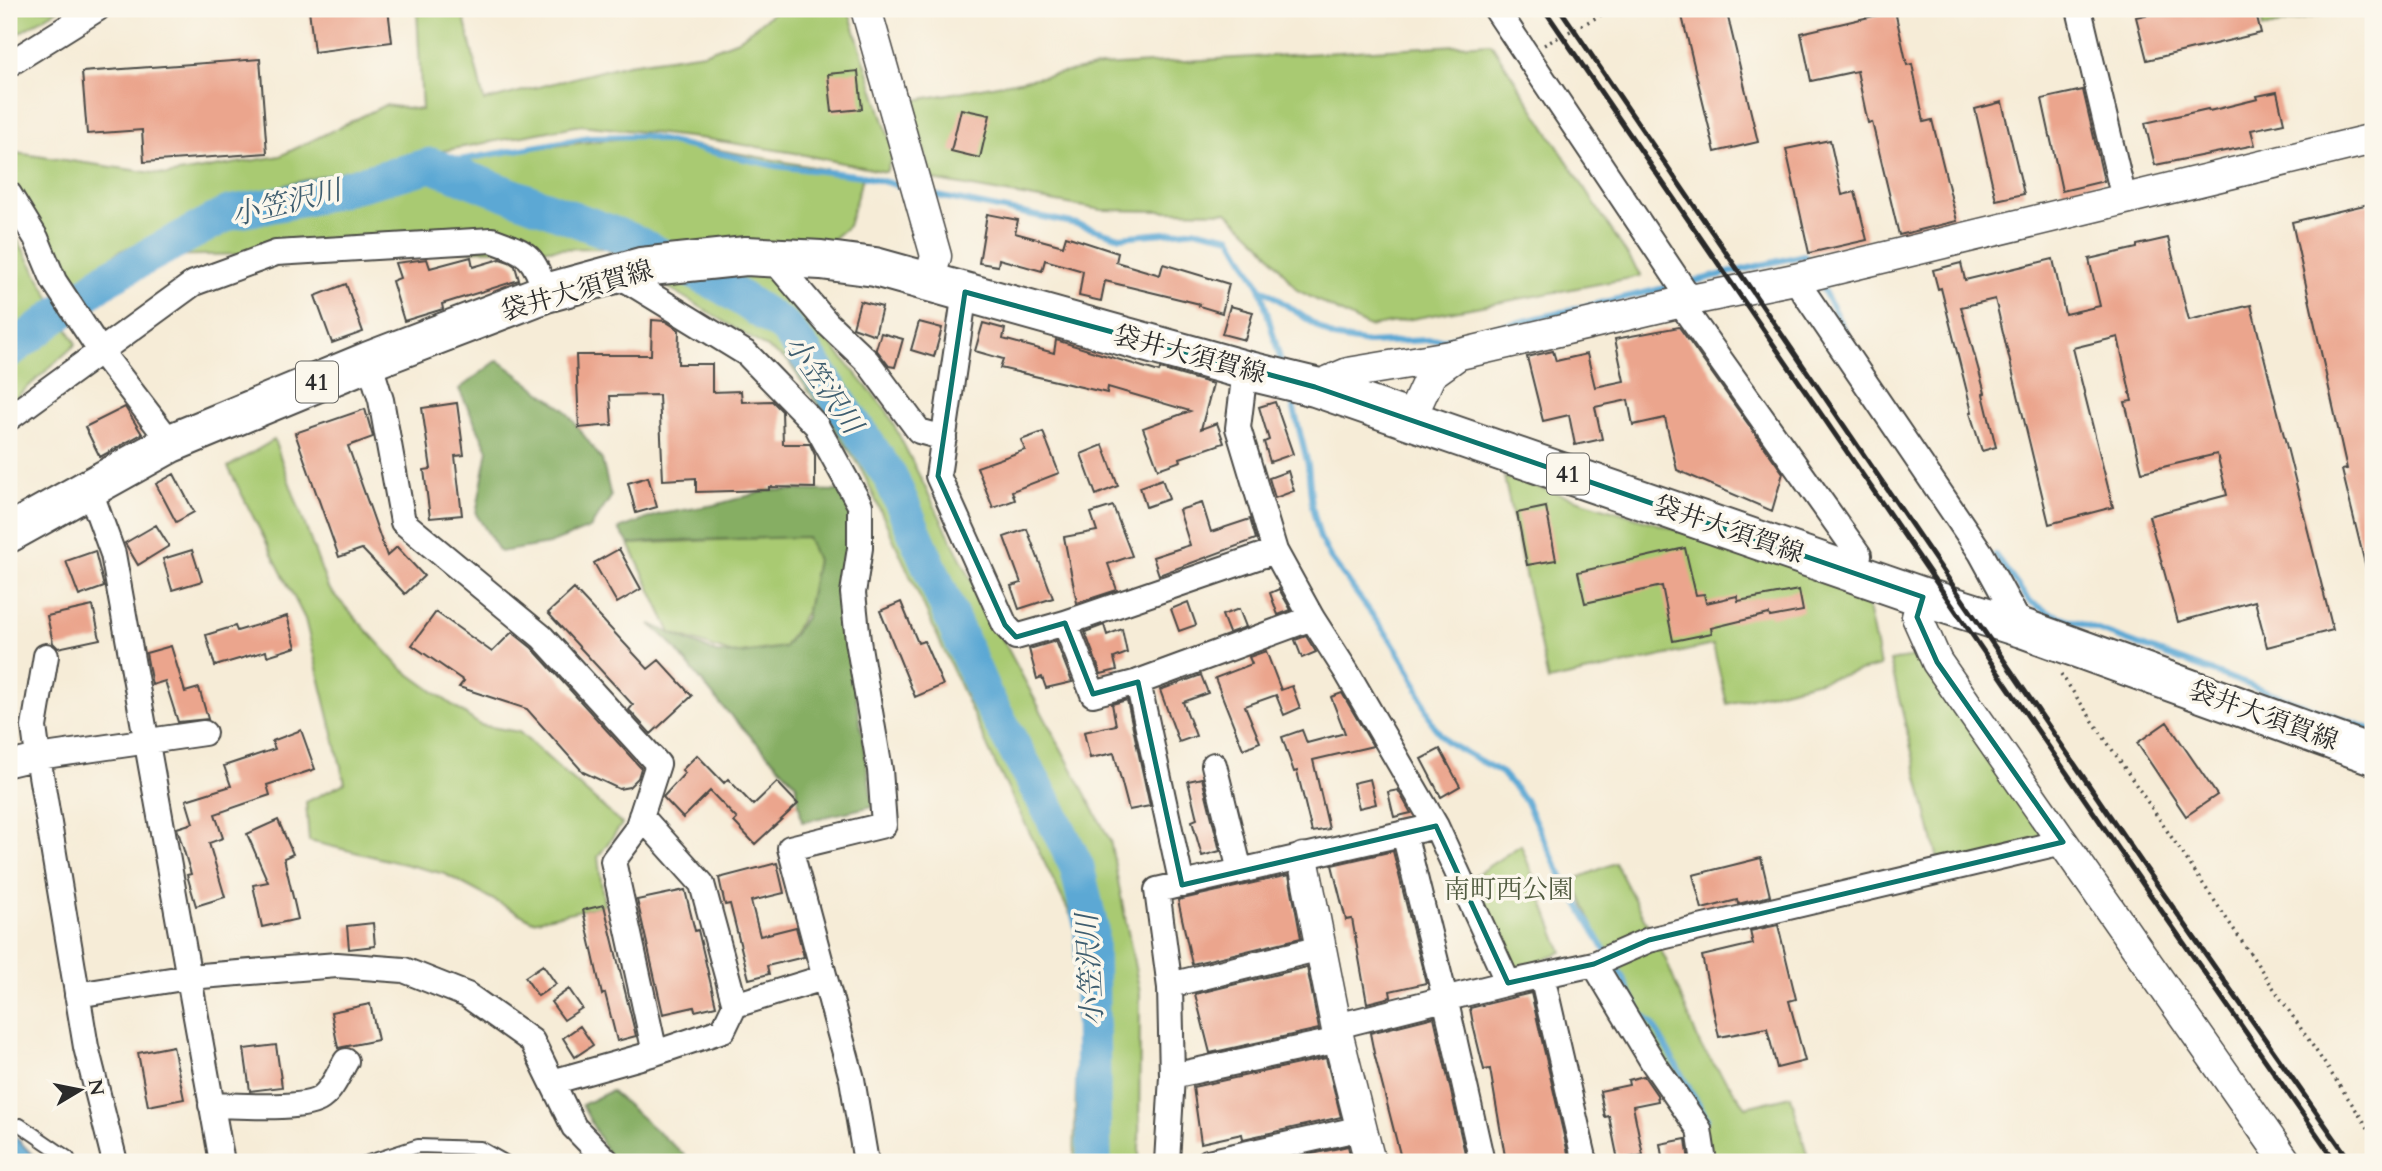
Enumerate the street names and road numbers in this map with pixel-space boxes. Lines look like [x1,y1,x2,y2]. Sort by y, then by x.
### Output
street label: 袋井大須賀線 [497,252,657,329]
street label: 袋井大須賀線 [1110,317,1270,392]
road number: 41 [296,362,338,402]
road number: 41 [1547,453,1589,494]
street label: 袋井大須賀線 [1649,488,1808,571]
street label: 袋井大須賀線 [2185,672,2343,759]

